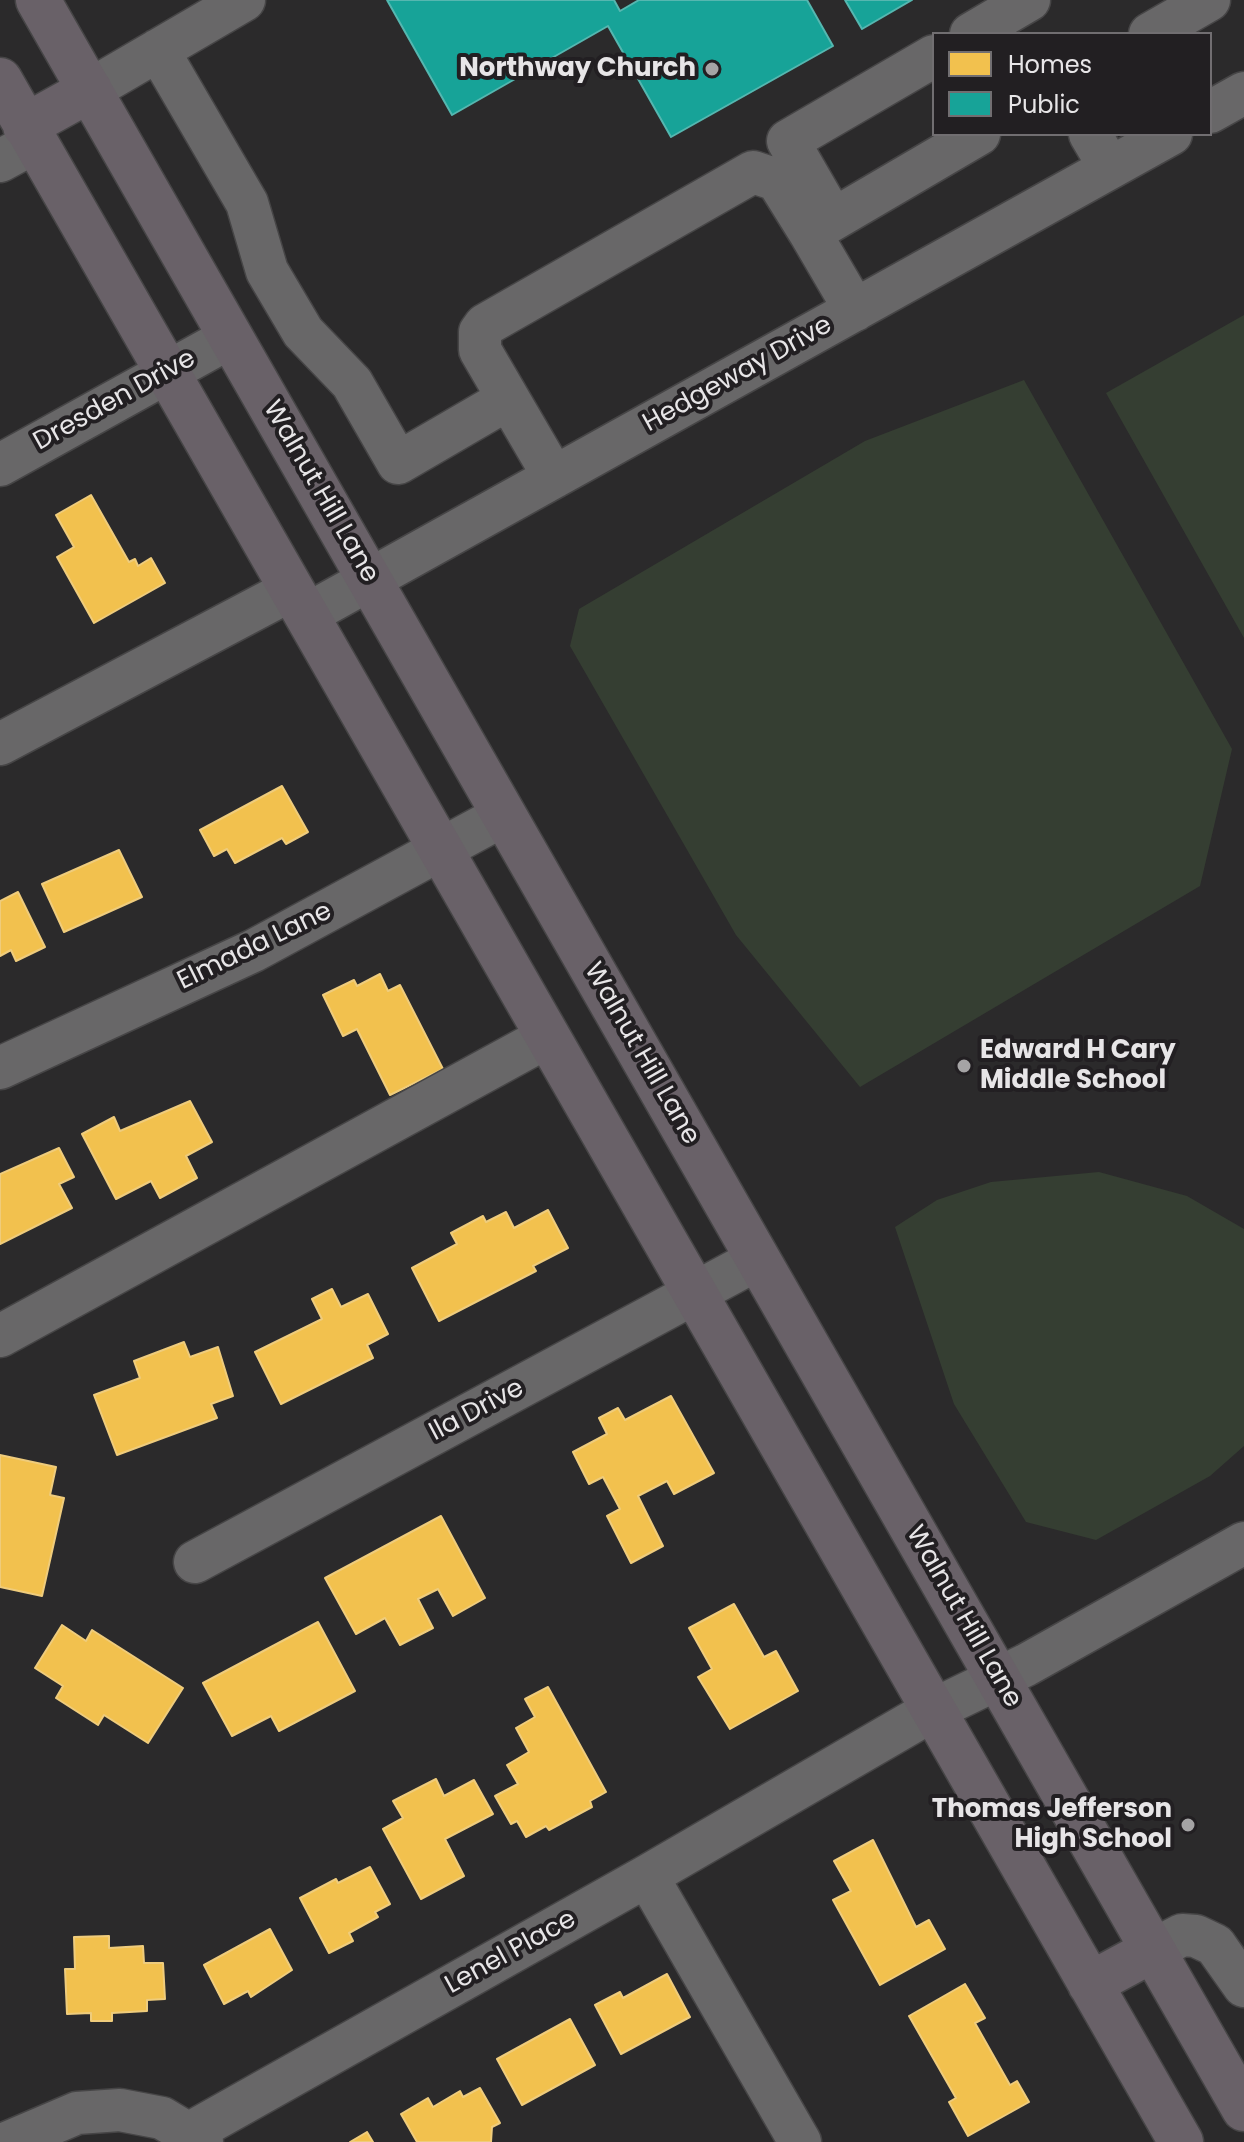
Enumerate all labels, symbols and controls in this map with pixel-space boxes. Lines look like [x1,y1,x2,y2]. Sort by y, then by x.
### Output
legend [932,32,1212,136]
text: Homes [1008,48,1092,81]
place label: Northway Church [459,53,696,85]
marker: Northway Church [703,60,721,78]
text: Public [1008,88,1080,121]
street label: Hedgeway Drive [638,310,838,440]
street label: Dresden Drive [29,344,201,458]
street label: Walnut Hill Lane [255,396,385,588]
street label: Elmada Lane [173,896,337,998]
street label: Walnut Hill Lane [576,958,706,1150]
place label: Edward H Cary Middle School [980,1035,1176,1096]
marker: Edward H Cary Middle School [955,1057,973,1075]
street label: Ila Drive [424,1373,530,1449]
street label: Walnut Hill Lane [898,1521,1028,1713]
place label: Thomas Jefferson High School [932,1794,1172,1856]
marker: Thomas Jefferson High School [1179,1816,1197,1834]
street label: Lenel Place [440,1904,582,2002]

